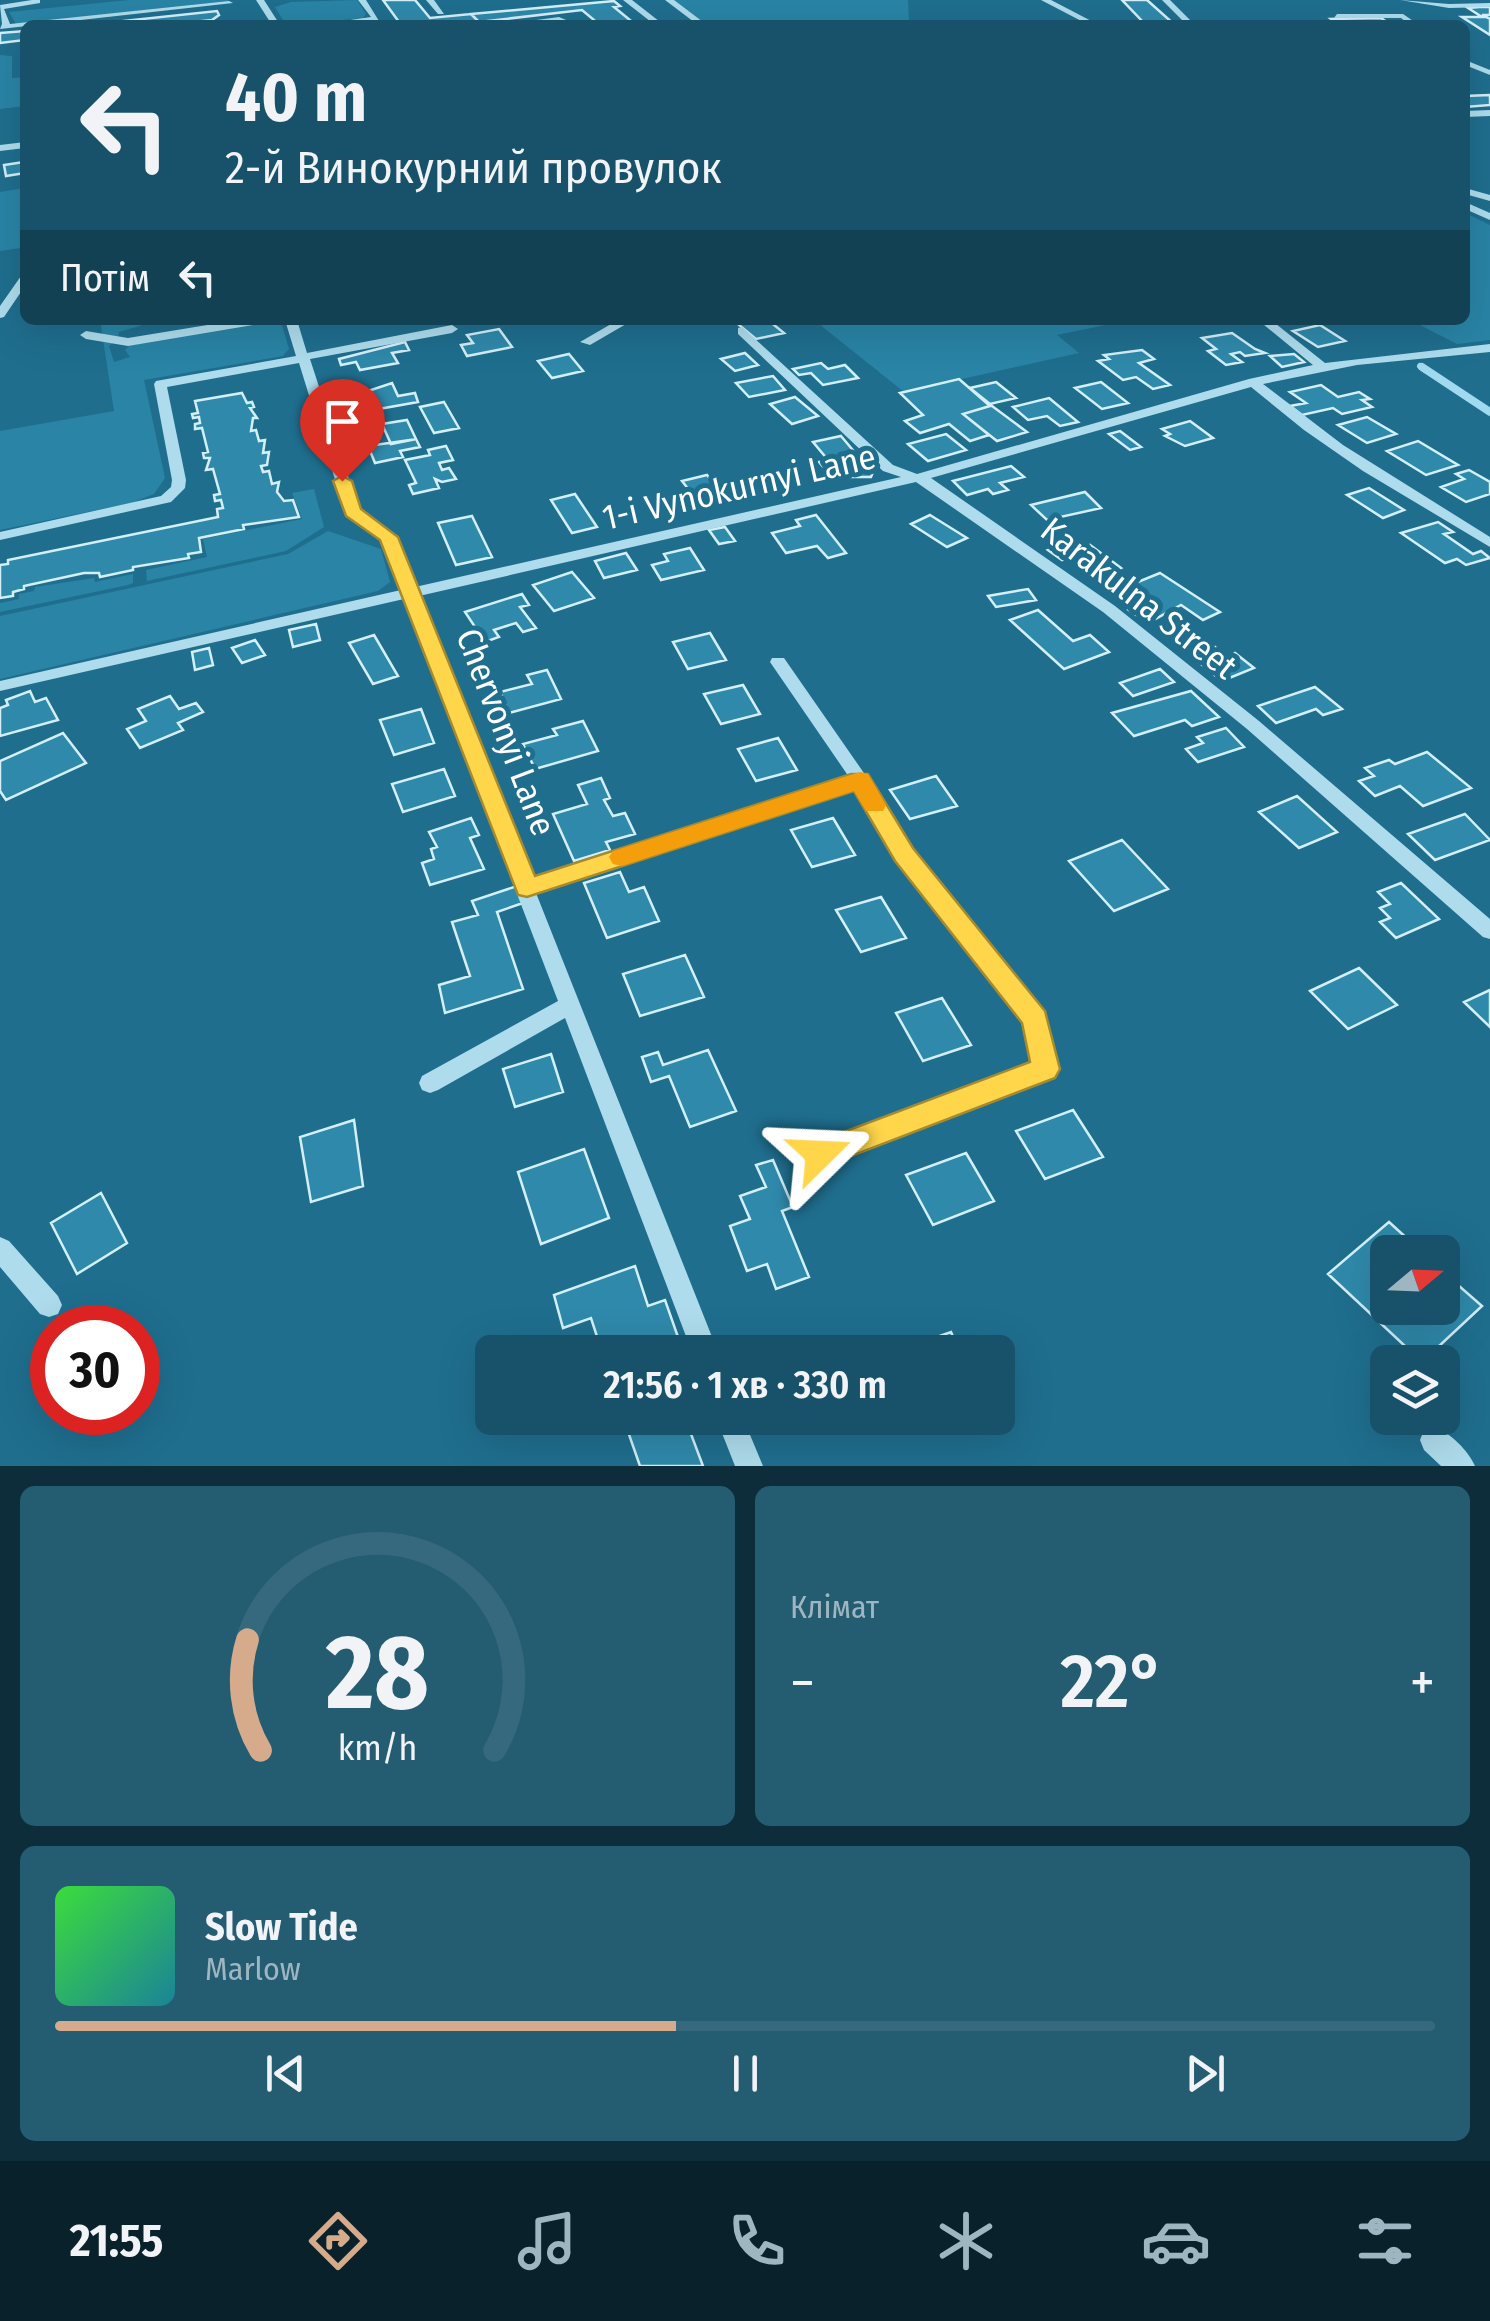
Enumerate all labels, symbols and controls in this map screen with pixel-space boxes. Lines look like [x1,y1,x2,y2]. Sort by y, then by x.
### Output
text: 40 m [225,56,367,140]
icon: left [60,60,190,190]
text: 2-й Винокурний провулок [225,141,722,195]
icon: left [170,250,225,305]
text: Потім [60,255,150,301]
pin [300,379,385,482]
icon: arrive [315,394,370,449]
street label: 1-i Vynokurnyi Lane [598,435,880,539]
street label: Karakulna Street [1033,508,1246,688]
street label: Chervonyi Lane [447,623,565,841]
position arrow [768,1102,872,1206]
north arrow [1370,1235,1460,1325]
map controls [1370,1235,1460,1435]
speed limit sign: 30 [30,1305,160,1435]
button: layers [1370,1345,1460,1435]
text: 21:56 · 1 хв · 330 m [603,1362,887,1408]
text: Клімат [790,1588,879,1626]
text: 28 [325,1611,429,1736]
text: 22° [1060,1637,1164,1727]
text: − [790,1650,815,1716]
text: + [1410,1650,1435,1716]
text: km/h [338,1727,417,1769]
text: Slow Tide [205,1904,358,1950]
text: Marlow [205,1950,301,1988]
icon: previous [258,2046,313,2101]
icon: pause [718,2046,773,2101]
icon: next [1178,2046,1233,2101]
icon: directions [303,2206,373,2276]
icon: music [512,2206,582,2276]
icon: phone [722,2206,792,2276]
icon: climate [931,2206,1001,2276]
icon: car [1141,2206,1211,2276]
icon: filters [1350,2206,1420,2276]
text: 21:55 [70,2214,163,2268]

